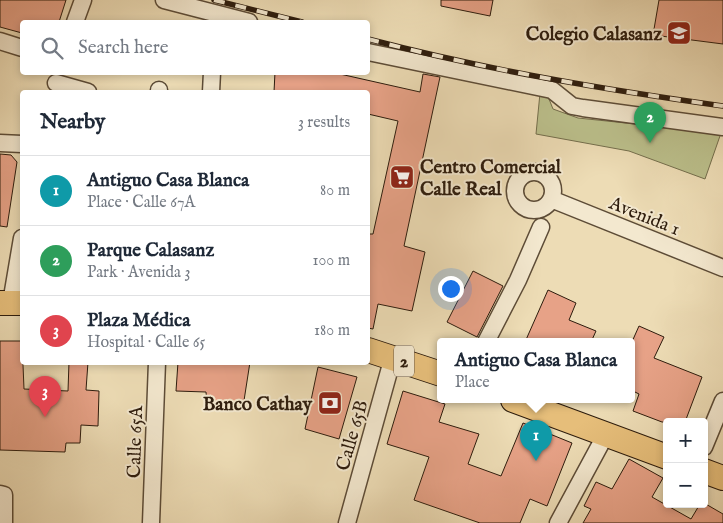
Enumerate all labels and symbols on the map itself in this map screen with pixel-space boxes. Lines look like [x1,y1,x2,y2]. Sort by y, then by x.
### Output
school or university icon: Colegio Calasanz [666,20,692,46]
place label: Colegio Calasanz [526,23,662,47]
pin: 2 [634,102,666,143]
place label: Centro Comercial Calle Real [420,156,562,202]
supermarket icon: Centro Comercial Calle Real [389,164,415,190]
street label: Avenida 1 [604,191,683,242]
your location [438,276,464,302]
road number: 2 [394,346,414,376]
pin: 3 [29,376,61,417]
bank icon: Banco Cathay [317,390,343,416]
place label: Banco Cathay [203,393,313,417]
street label: Calle 65B [331,397,374,474]
street label: Calle 65A [123,404,149,479]
pin: 1 [520,420,552,461]

